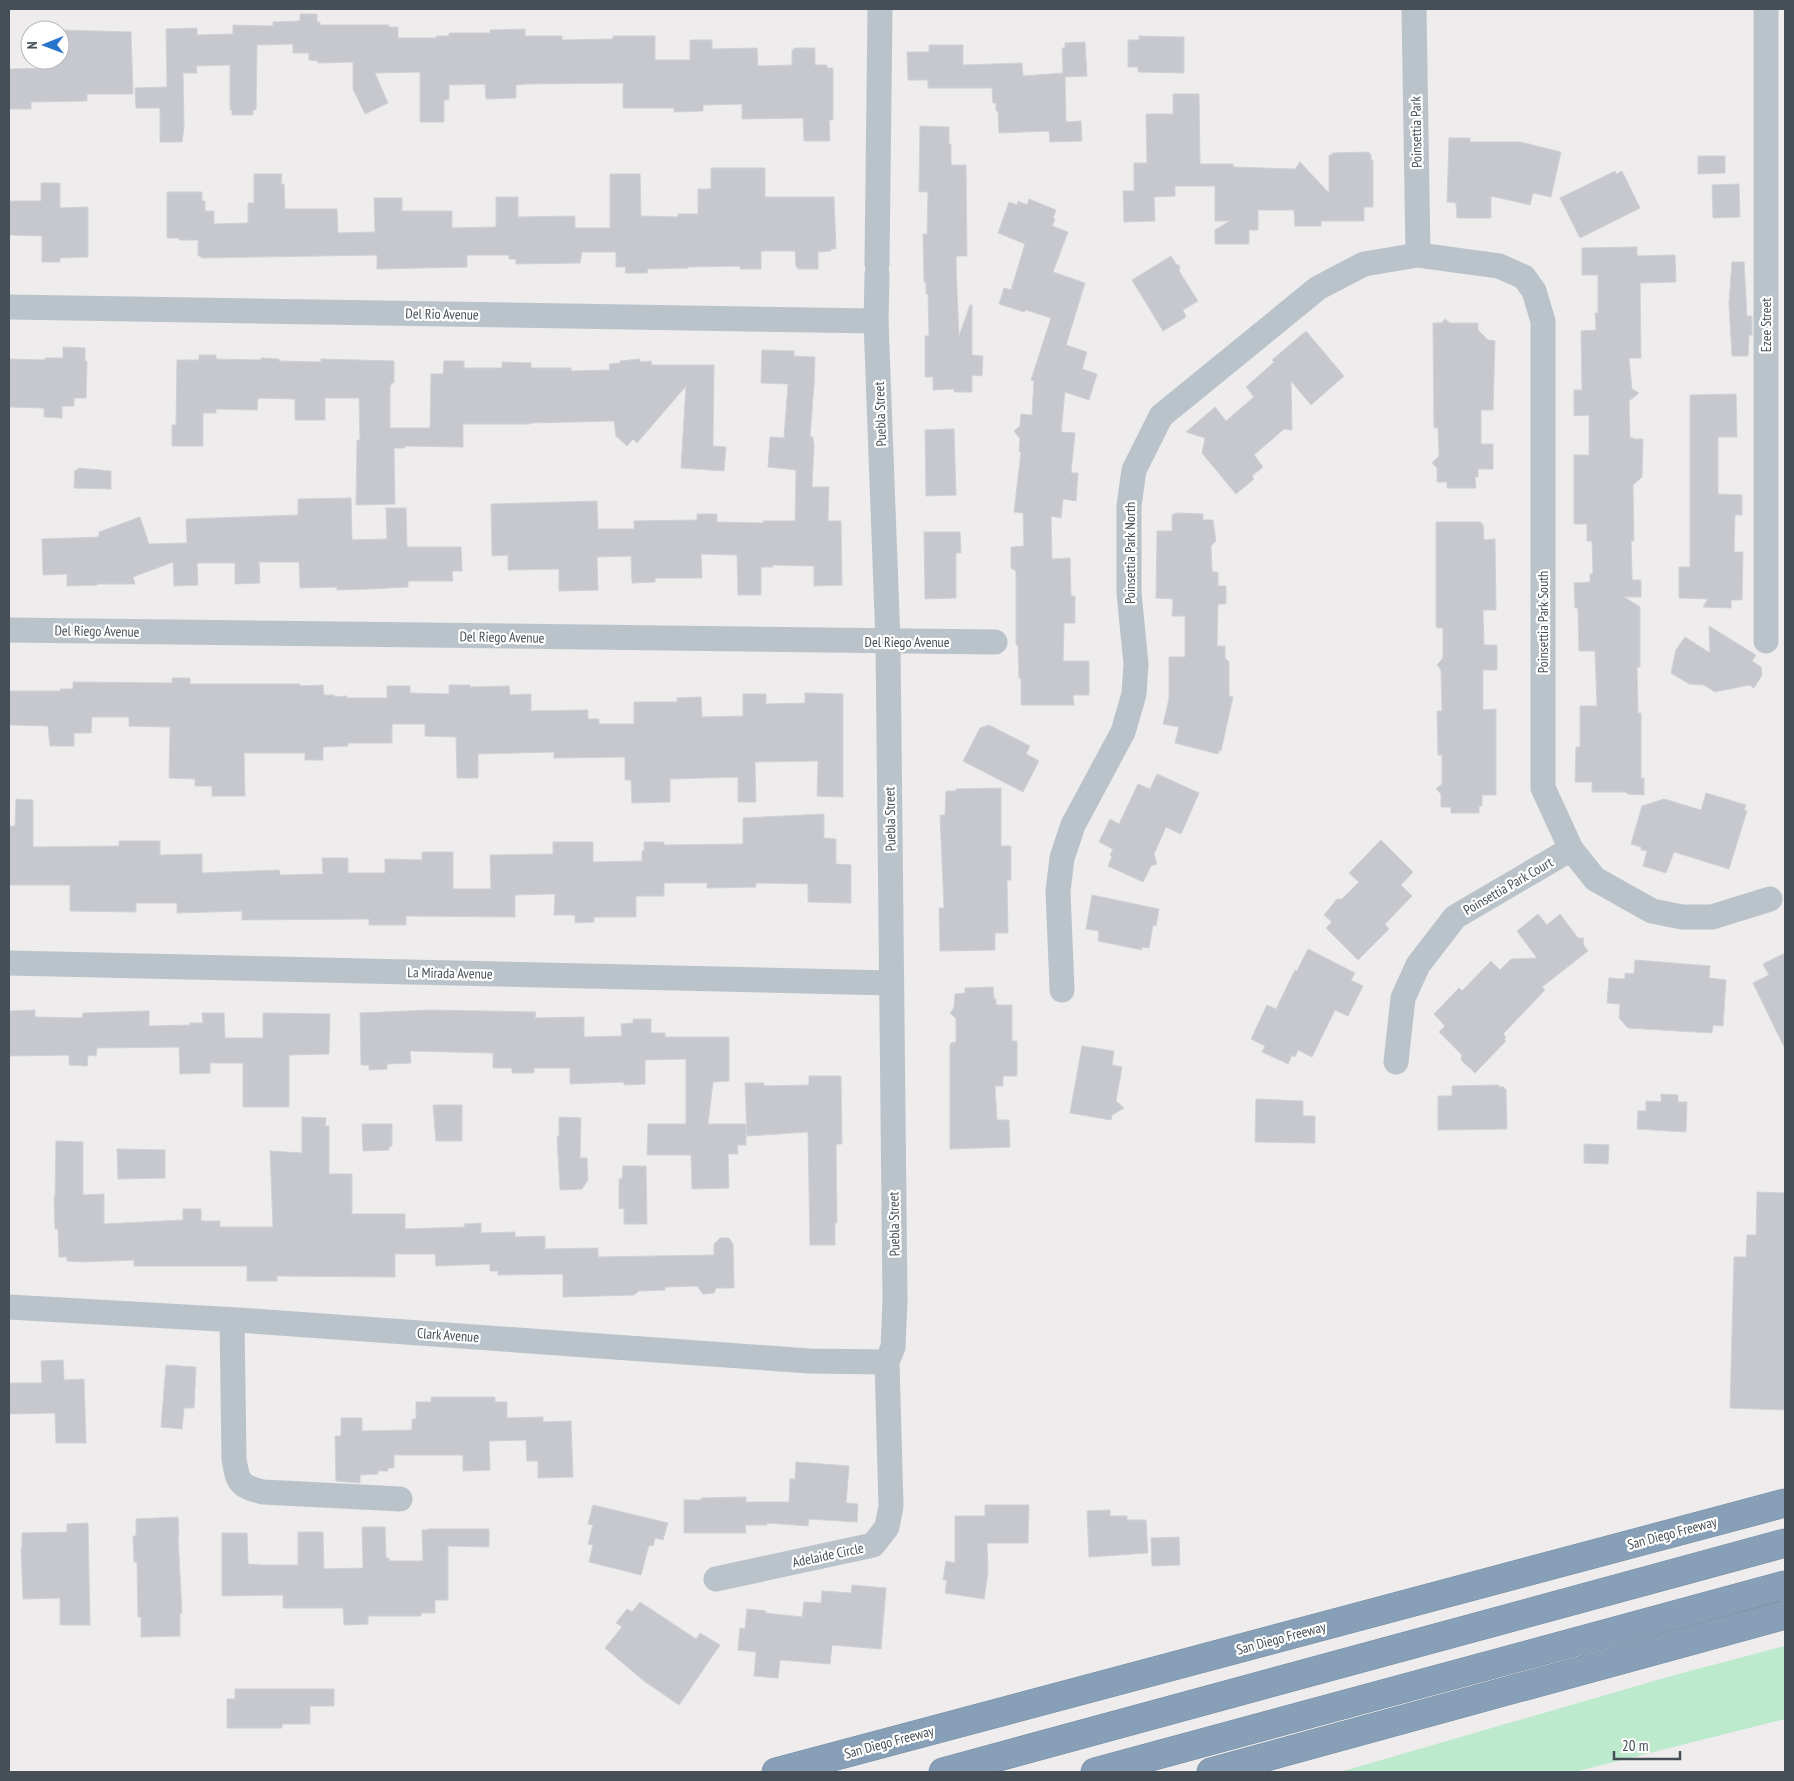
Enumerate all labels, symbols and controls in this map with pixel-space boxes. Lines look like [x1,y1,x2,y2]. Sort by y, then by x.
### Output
north arrow [20,20,70,70]
text: N [23,41,41,49]
street label: Poinsettia Park [1406,95,1426,168]
street label: Ezee Street [1757,298,1775,352]
street label: Del Rio Avenue [405,304,479,324]
street label: Puebla Street [870,381,890,447]
street label: Poinsettia Park North [1121,502,1139,604]
street label: Poinsettia Park South [1534,571,1552,673]
street label: Del Riego Avenue [54,621,140,641]
street label: Del Riego Avenue [459,627,545,647]
street label: Del Riego Avenue [865,633,950,651]
street label: Puebla Street [880,786,900,851]
street label: Poinsettia Park Court [1460,853,1556,919]
street label: La Mirada Avenue [407,963,493,983]
street label: Puebla Street [884,1191,904,1256]
street label: Clark Avenue [416,1324,480,1346]
street label: San Diego Freeway [1625,1512,1719,1554]
street label: Adelaide Circle [791,1539,866,1571]
street label: San Diego Freeway [1234,1617,1328,1659]
street label: San Diego Freeway [842,1721,936,1763]
scale bar [1614,1728,1680,1760]
text: 20 m [1622,1736,1648,1755]

